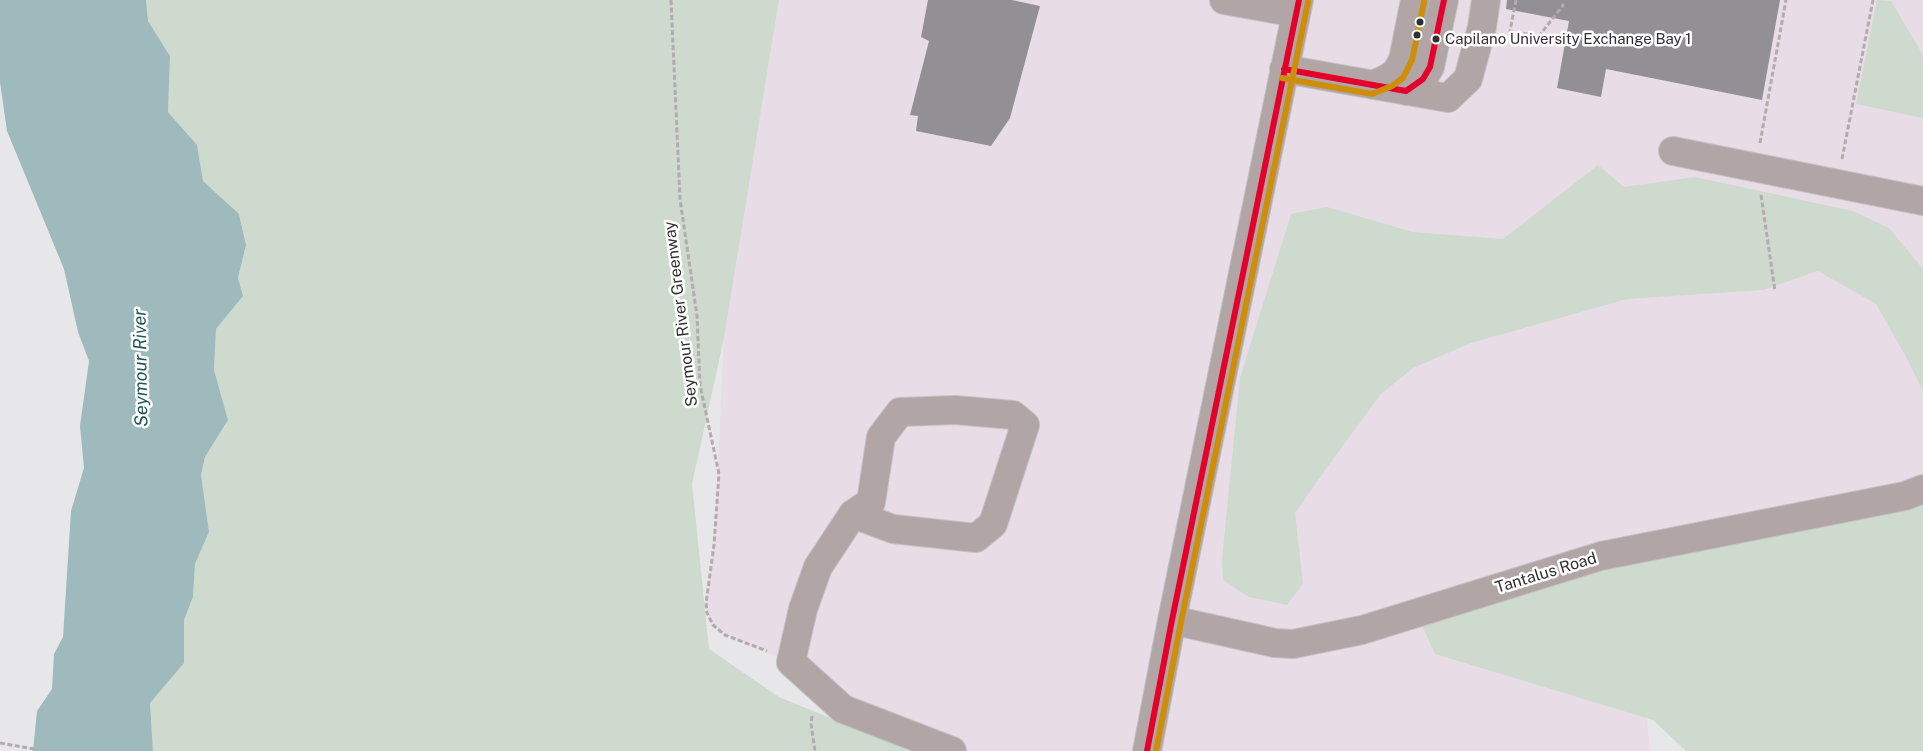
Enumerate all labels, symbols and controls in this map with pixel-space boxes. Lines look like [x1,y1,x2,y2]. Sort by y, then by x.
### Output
unlabelled marker [1415,17,1425,27]
unlabelled marker [1412,30,1422,40]
place label: Capilano University Exchange Bay 1 [1445,30,1691,48]
marker: Capilano University Exchange Bay 1 [1431,34,1441,44]
street label: Seymour River Greenway [660,220,702,408]
water label: Seymour River [129,309,153,427]
street label: Tantalus Road [1493,548,1599,598]

